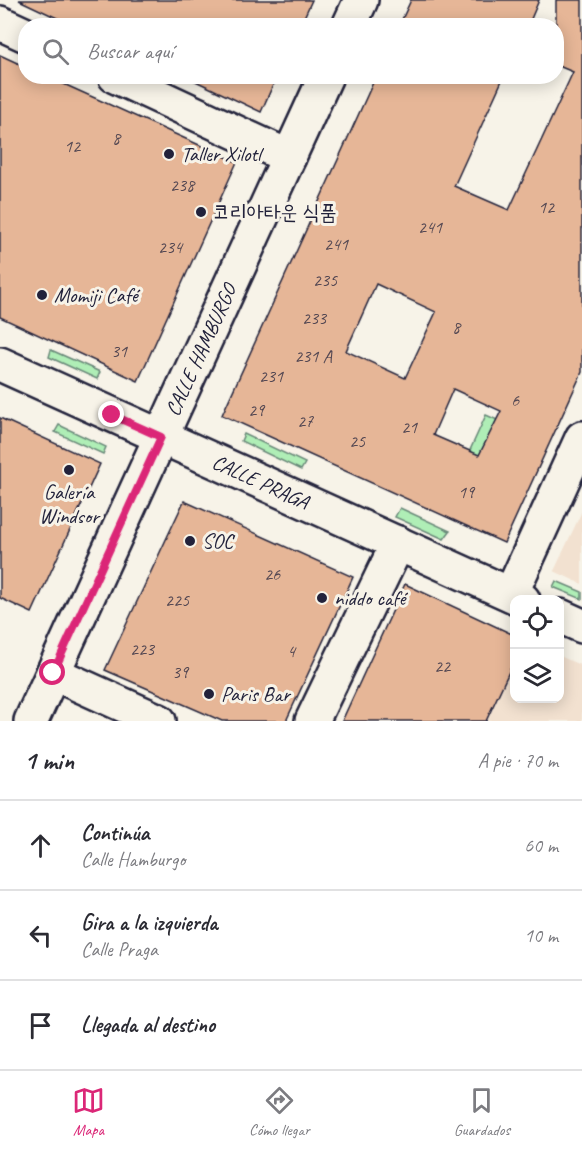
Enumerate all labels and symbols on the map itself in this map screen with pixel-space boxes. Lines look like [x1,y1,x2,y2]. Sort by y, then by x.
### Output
house number: 8 [112,127,122,149]
house number: 12 [64,135,82,157]
place label: Taller Xilotl [181,141,264,167]
marker: Taller Xilotl [162,147,176,161]
house number: 238 [170,174,196,196]
house number: 12 [538,196,556,218]
place label: 코리아타운 식품 [213,199,336,225]
marker: 코리아타운 식품 [194,205,208,219]
house number: 241 [418,216,443,238]
house number: 241 [324,233,349,255]
house number: 234 [158,236,184,258]
house number: 235 [313,269,338,291]
street label: CALLE HAMBURGO [159,278,243,420]
place label: Momiji Café [54,282,141,308]
marker: Momiji Café [35,288,49,302]
house number: 233 [302,307,328,329]
house number: 8 [452,316,462,338]
house number: 31 [111,340,128,362]
house number: 231 A [294,345,333,367]
house number: 231 [259,365,284,387]
house number: 6 [511,389,520,411]
house number: 29 [248,399,266,421]
route end [98,401,124,427]
house number: 27 [297,410,314,432]
house number: 21 [401,416,418,438]
house number: 25 [349,430,366,452]
street label: CALLE PRAGA [208,449,314,515]
marker: Galería Windsor [62,463,76,477]
place label: Galería Windsor [39,479,101,529]
house number: 19 [458,481,476,503]
place label: SOC [202,528,236,554]
marker: SOC [183,534,197,548]
house number: 26 [264,563,281,585]
place label: niddo café [334,585,409,611]
house number: 225 [165,589,190,611]
marker: niddo café [315,591,329,605]
house number: 223 [130,638,156,660]
house number: 4 [287,640,297,662]
house number: 22 [434,655,452,677]
route start [39,659,65,685]
house number: 39 [172,661,190,683]
place label: Paris Bar [221,681,291,707]
marker: Paris Bar [202,687,216,701]

